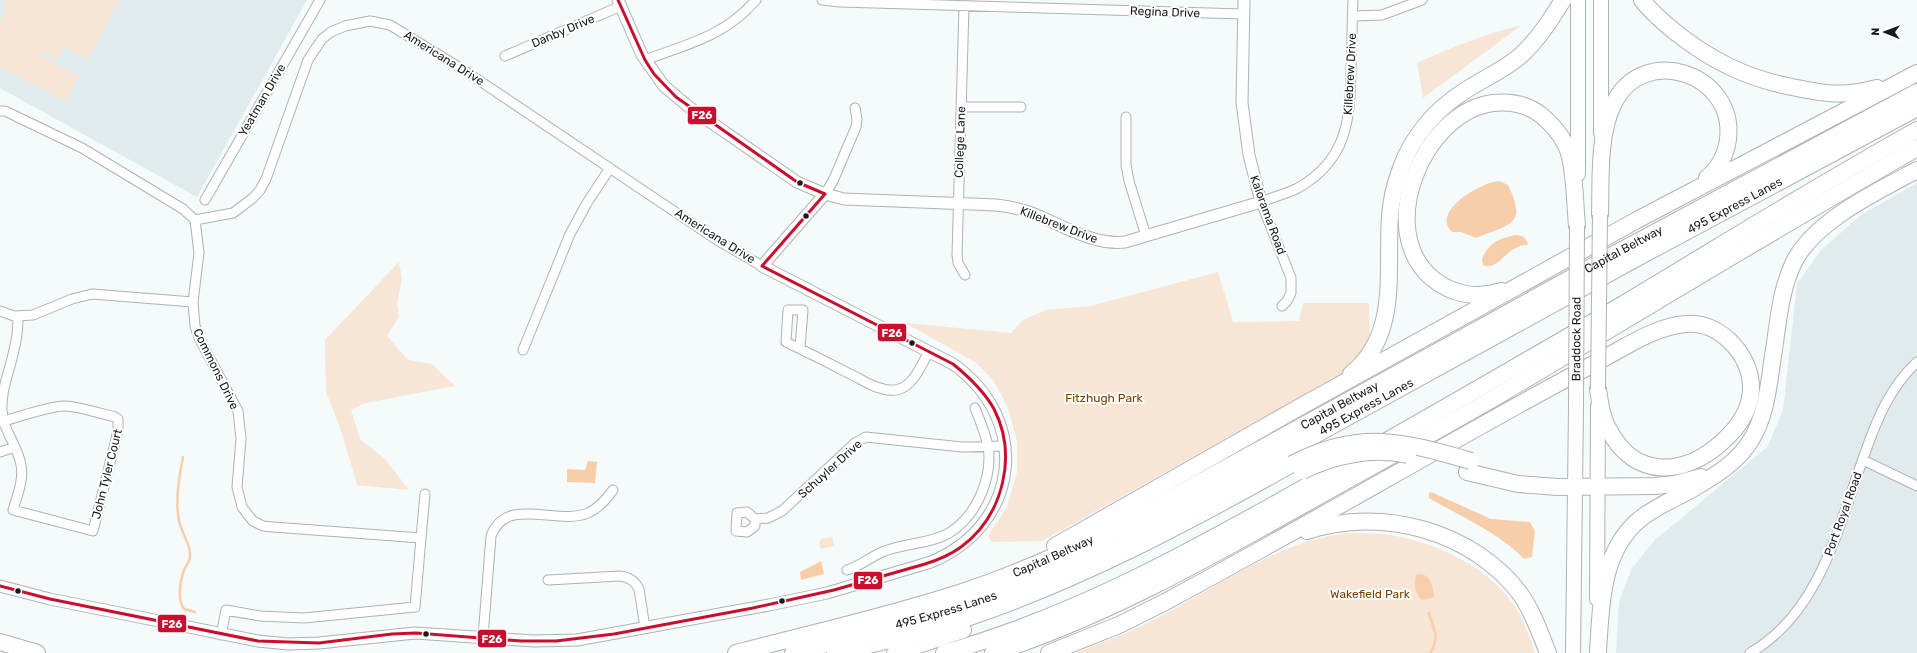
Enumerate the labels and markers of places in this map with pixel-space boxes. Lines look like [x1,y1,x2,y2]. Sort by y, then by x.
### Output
unlabelled marker [795,178,805,188]
unlabelled marker [801,211,811,221]
unlabelled marker [907,338,917,348]
unlabelled marker [13,586,23,596]
unlabelled marker [777,596,787,606]
unlabelled marker [421,629,431,639]

